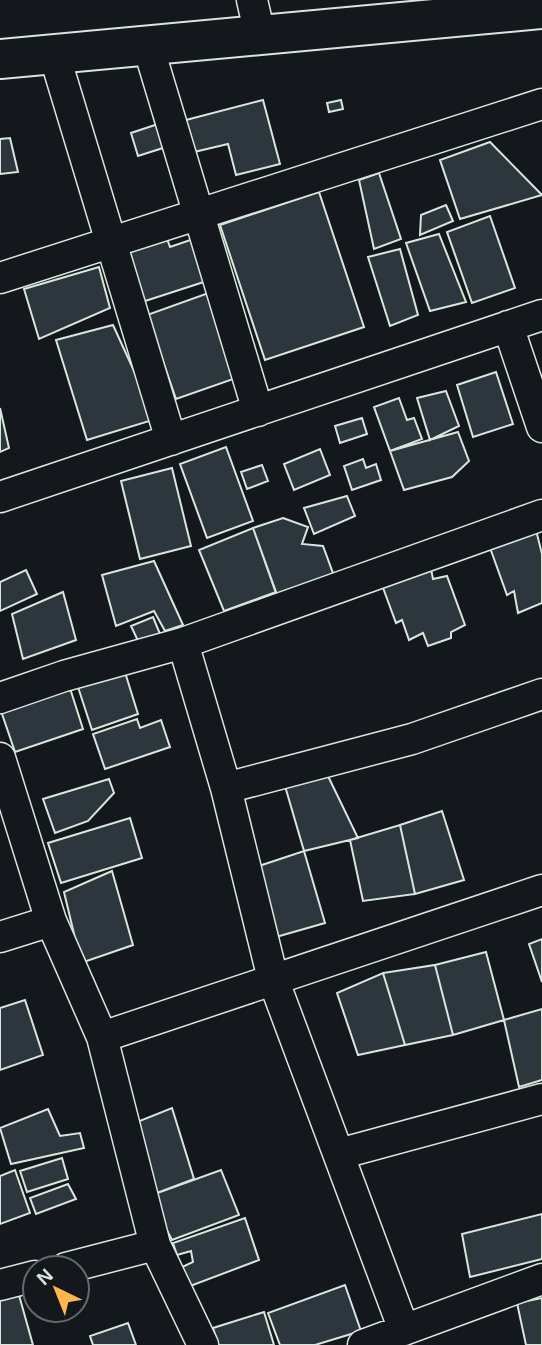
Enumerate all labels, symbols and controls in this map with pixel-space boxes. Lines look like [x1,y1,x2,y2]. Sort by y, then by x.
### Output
north arrow [21,1254,91,1324]
text: N [33,1265,57,1289]

